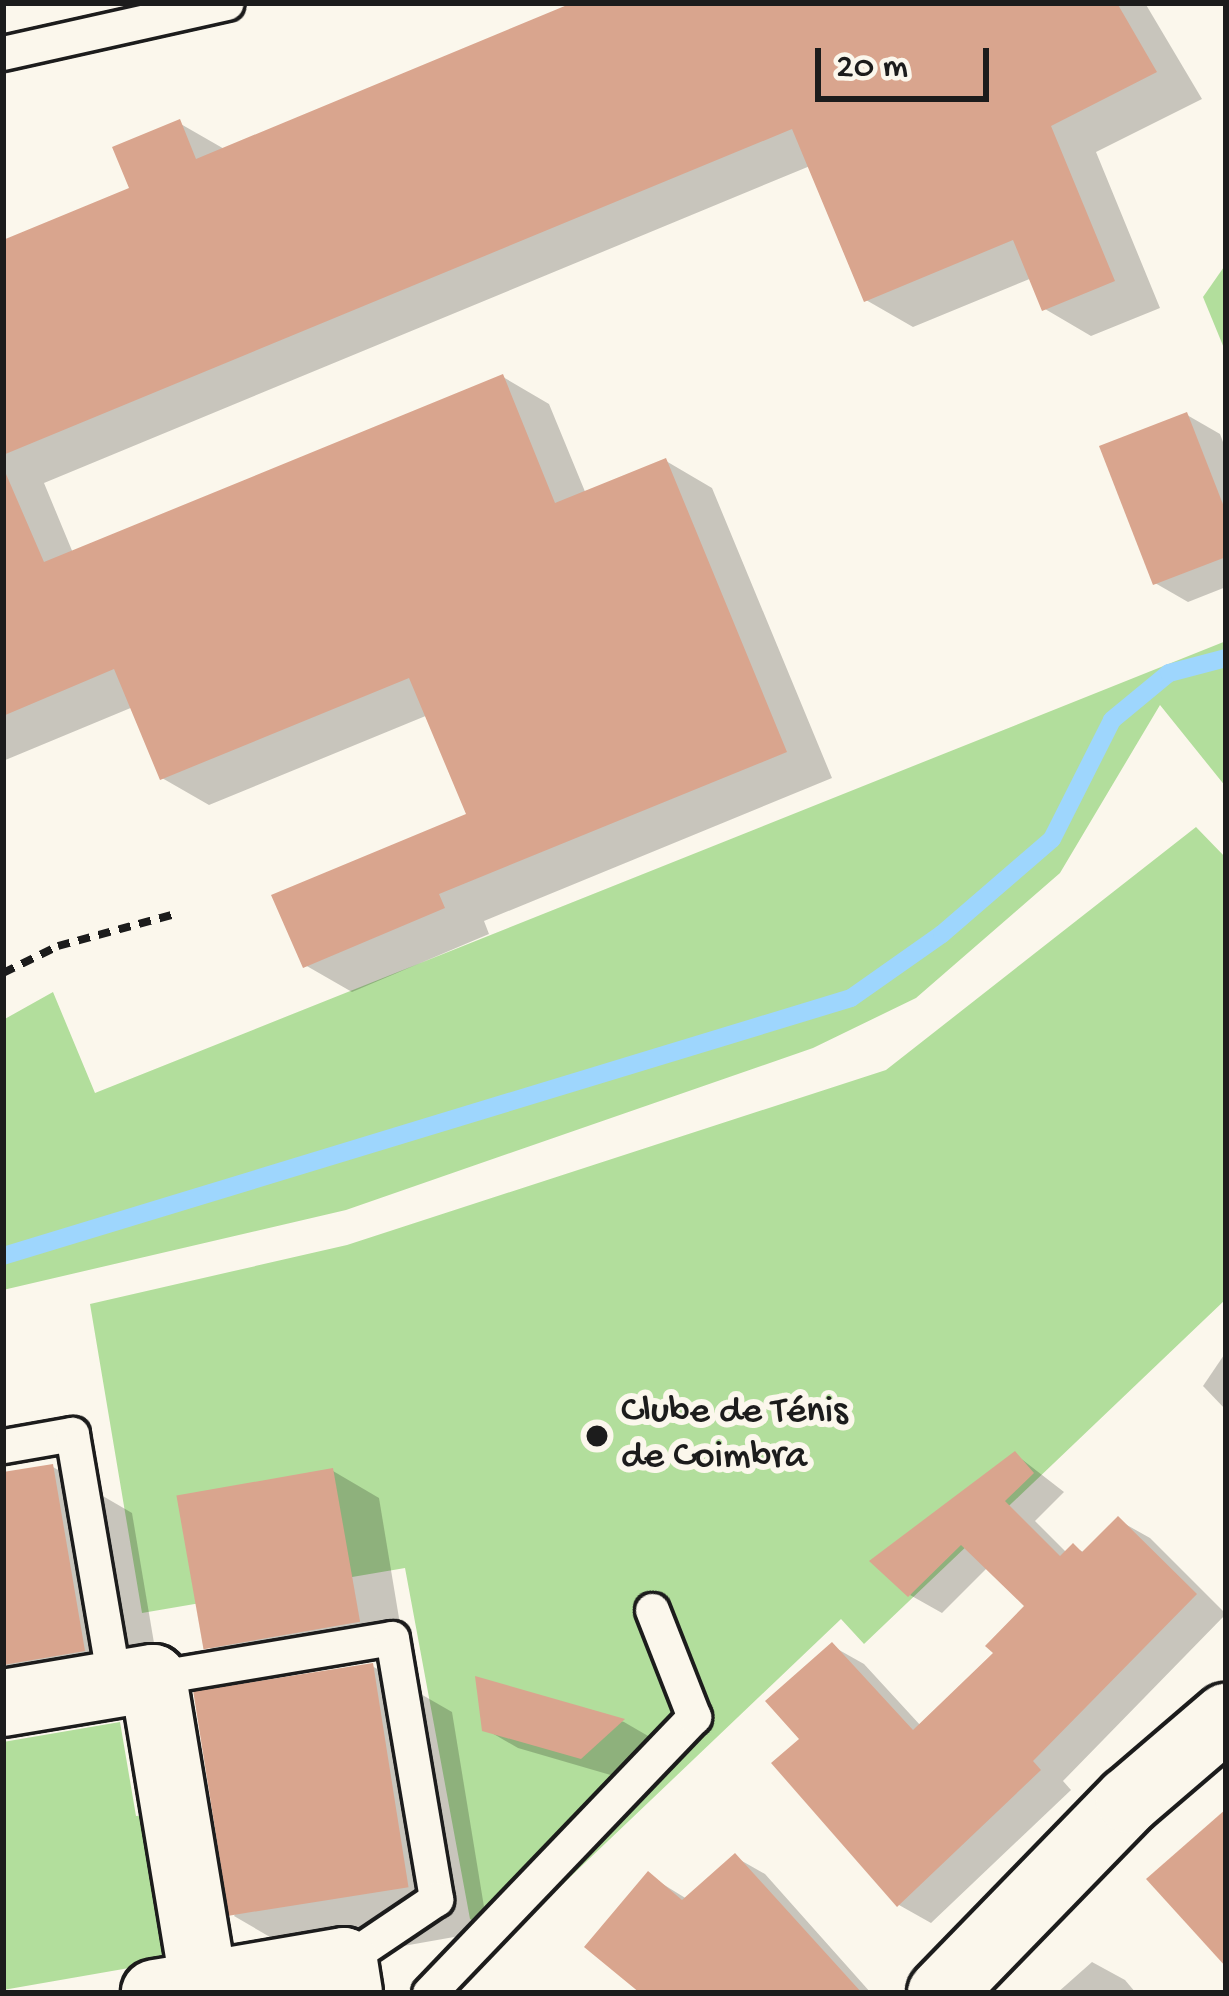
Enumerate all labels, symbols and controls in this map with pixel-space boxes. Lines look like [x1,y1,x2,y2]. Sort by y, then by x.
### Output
scale bar [821,24,995,98]
text: 20 m [836,47,908,90]
place label: Clube de Ténis de Coimbra [621,1391,848,1482]
marker: Clube de Ténis de Coimbra [584,1423,610,1449]

